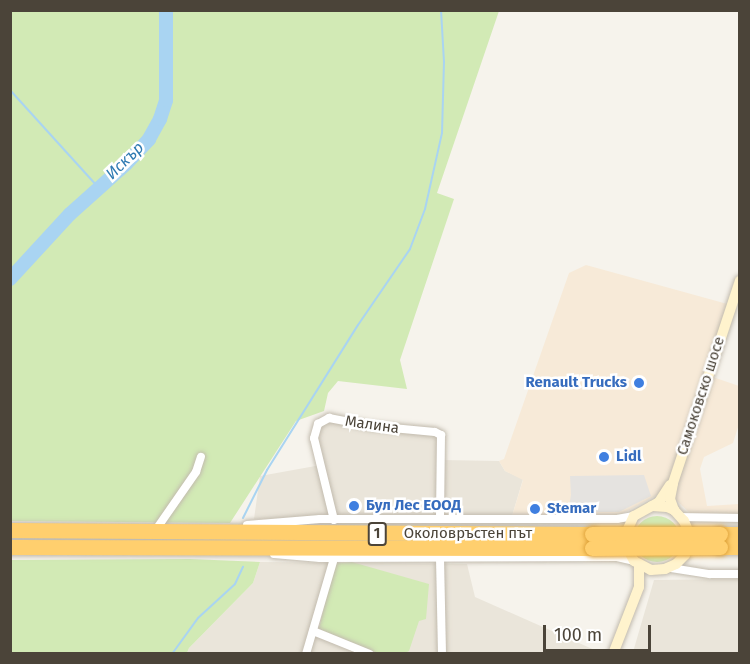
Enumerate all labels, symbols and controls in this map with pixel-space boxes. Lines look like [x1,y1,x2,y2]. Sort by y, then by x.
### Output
water label: Искър [102,138,148,184]
street label: Самоковско шосе [673,335,729,457]
place label: Renault Trucks [526,374,627,392]
marker: Renault Trucks [632,376,646,390]
street label: Малина [344,412,400,438]
place label: Lidl [616,448,641,466]
marker: Lidl [597,450,611,464]
place label: Бул Лес ЕООД [366,497,461,515]
marker: Бул Лес ЕООД [347,499,361,513]
place label: Stemar [547,500,596,518]
marker: Stemar [528,502,542,516]
road number: 1 [366,523,388,545]
street label: Околовръстен път [404,525,532,543]
scale bar [546,613,654,651]
text: 100 m [554,624,602,646]

